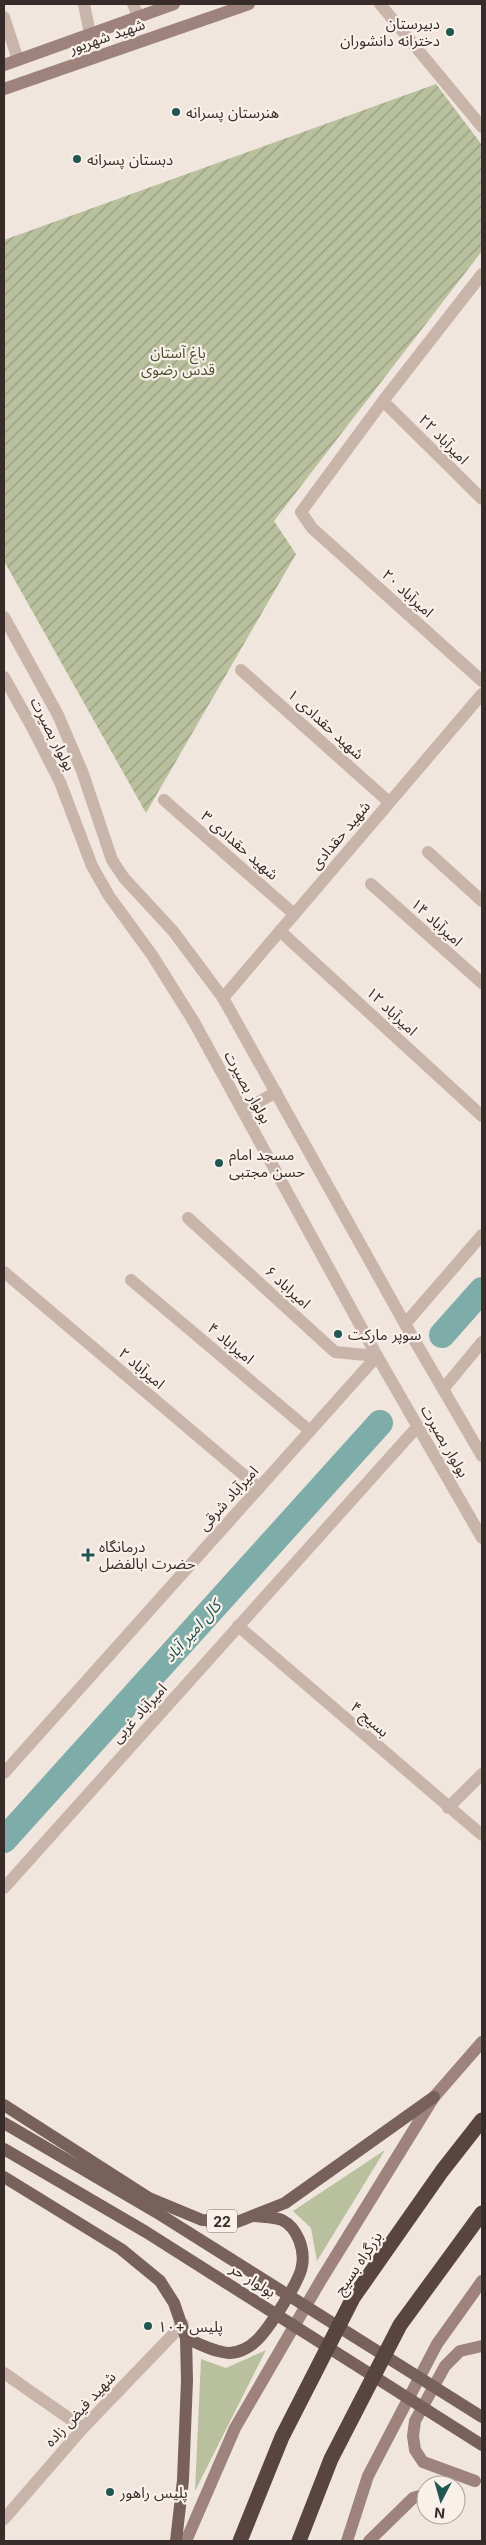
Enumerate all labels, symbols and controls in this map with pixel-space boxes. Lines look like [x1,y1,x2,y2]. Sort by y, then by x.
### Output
street label: شهید شهریور [66,14,148,58]
place label: دبیرستان دخترانه دانشوران [340,14,440,50]
marker: دبیرستان دخترانه دانشوران [444,26,456,38]
place label: هنرستان پسرانه [186,103,279,123]
marker: هنرستان پسرانه [170,106,182,118]
place label: دبستان پسرانه [87,150,173,170]
marker: دبستان پسرانه [71,153,83,165]
park label: باغ آستان قدس رضوی [141,343,215,379]
street label: امیرآباد ۲۲ [415,410,473,468]
street label: امیرآباد ۲۰ [378,565,438,621]
street label: شهید حقدادی ۱ [284,685,368,763]
street label: بولوار بصیرت [26,694,80,774]
street label: شهید حقدادی [306,797,374,873]
street label: شهید حقدادی ۳ [197,806,283,884]
street label: امیرآباد ۱۴ [407,894,467,950]
street label: امیرآباد ۱۲ [362,983,422,1039]
street label: بولوار بصیرت [220,1047,276,1127]
place label: مسجد امام حسن مجتبی [229,1145,305,1181]
marker: مسجد امام حسن مجتبی [213,1157,225,1169]
street label: امیراباد ۶ [261,1262,315,1312]
street label: امیراباد ۴ [204,1318,258,1368]
place label: سوپر مارکت [348,1325,421,1345]
marker: سوپر مارکت [332,1328,344,1340]
street label: امیرآباد ۲ [115,1343,169,1393]
street label: بولوار بصیرت [417,1402,473,1480]
street label: امیرآباد شرقی [194,1462,262,1534]
place label: درمانگاه حضرت ابالفضل [99,1537,196,1573]
marker: درمانگاه حضرت ابالفضل [81,1548,95,1562]
water label: کال امیر آباد [159,1593,227,1666]
street label: امیرآباد غربی [107,1679,171,1747]
street label: بسیج ۴ [345,1697,393,1743]
road number: 22 [207,2210,237,2232]
street label: بزرگراه بسیج [330,2228,389,2300]
street label: بولوار حر [226,2258,279,2301]
place label: پلیس +۱۰ [158,2317,223,2337]
marker: پلیس +۱۰ [142,2320,154,2332]
street label: شهید فیض زاده [40,2367,120,2451]
north arrow [416,2475,466,2525]
place label: پلیس راهور [119,2483,188,2503]
marker: پلیس راهور [104,2486,116,2498]
text: N [433,2504,446,2522]

